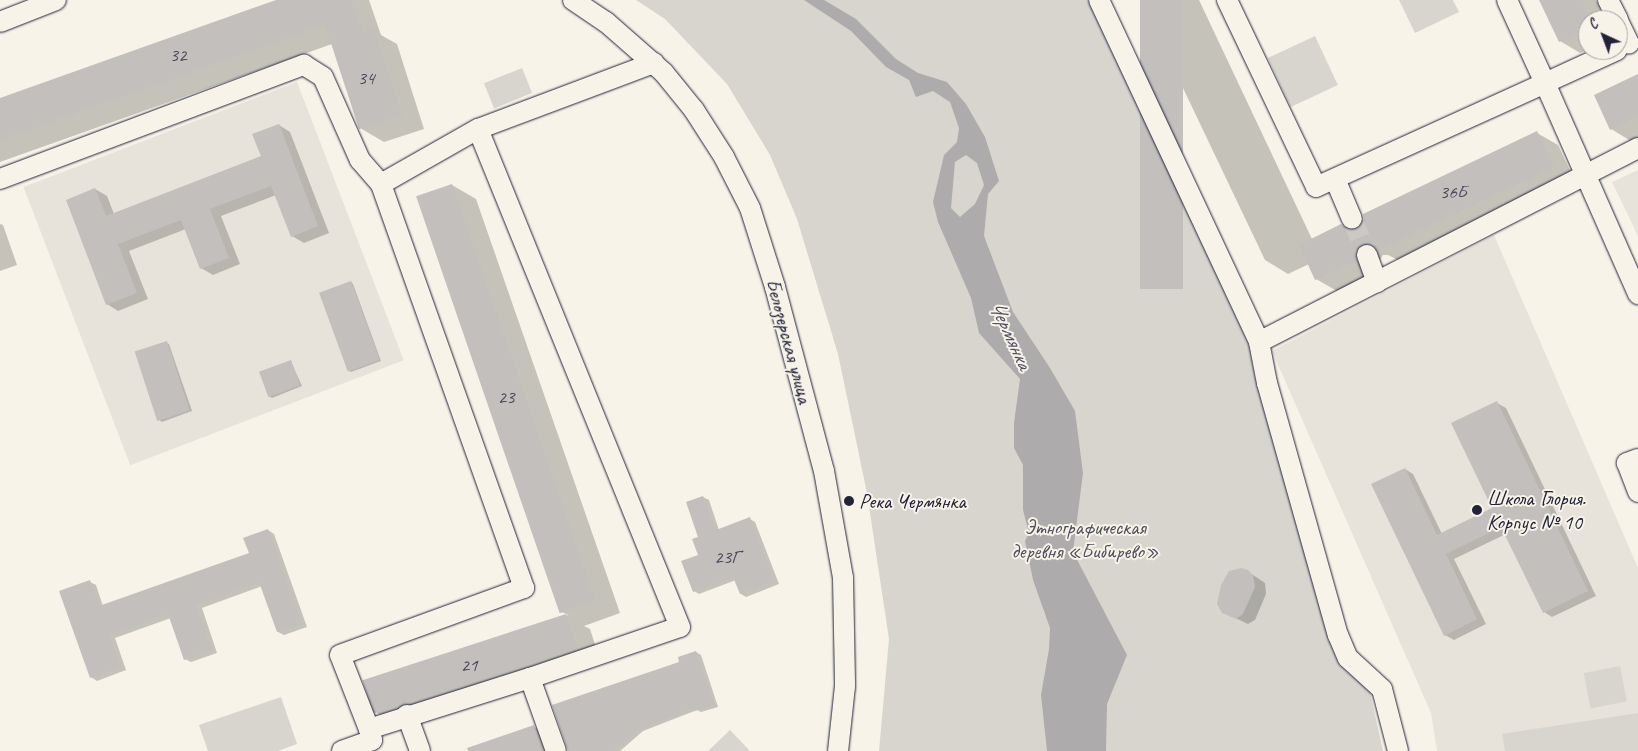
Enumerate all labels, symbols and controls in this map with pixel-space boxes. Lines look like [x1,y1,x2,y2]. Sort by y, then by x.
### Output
north arrow [1578,10,1628,60]
text: С [1585,16,1601,33]
house number: 32 [169,45,187,67]
house number: 34 [357,68,375,90]
house number: 36Б [1440,182,1466,204]
street label: Белозерская улица [760,275,818,407]
water label: Чермянка [983,296,1037,374]
house number: 23 [497,387,515,409]
place label: Школа Глория. Корпус № 10 [1487,485,1587,535]
place label: Река Чермянка [859,488,966,514]
marker: Река Чермянка [843,495,855,507]
marker: Школа Глория. Корпус № 10 [1471,504,1483,516]
park label: Этнографическая деревня «Бибирево» [1011,514,1159,564]
house number: 23Г [714,547,740,569]
house number: 21 [460,655,478,677]

